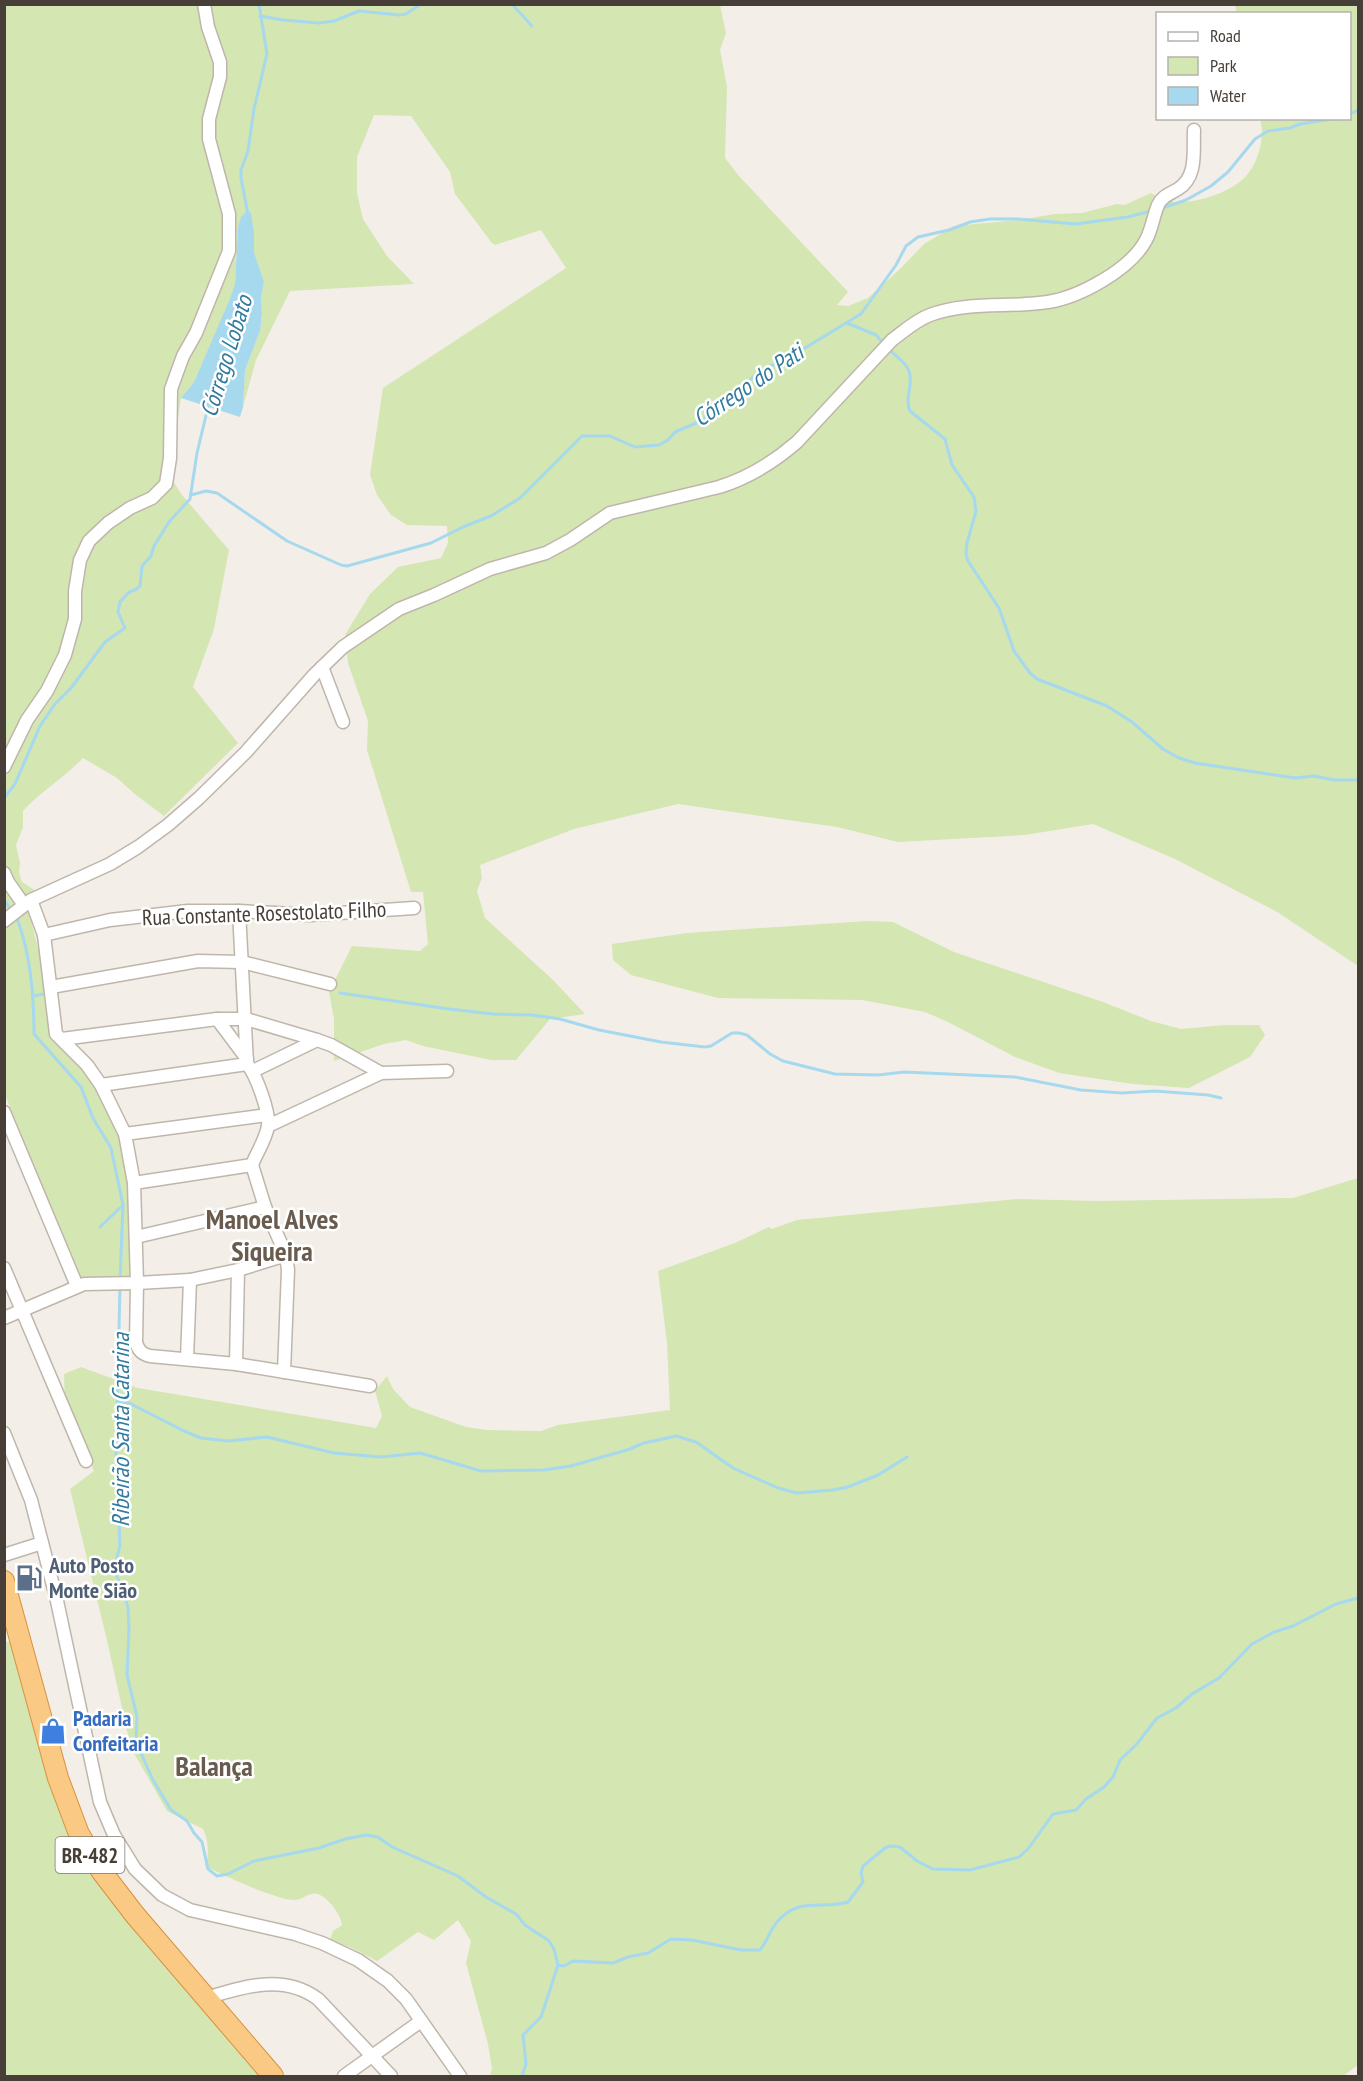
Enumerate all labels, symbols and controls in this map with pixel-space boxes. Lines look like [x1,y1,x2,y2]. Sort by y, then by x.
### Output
legend [1156,12,1351,120]
text: Road [1210,24,1241,47]
text: Park [1210,54,1237,77]
text: Water [1210,84,1246,107]
water label: Córrego Lobato [193,290,260,421]
water label: Córrego do Pati [687,335,812,433]
street label: Rua Constante Rosestolato Filho [141,895,387,931]
district label: Manoel Alves Siqueira [206,1200,338,1269]
water label: Ribeirão Santa Catarina [105,1332,136,1527]
place label: Auto Posto Monte Sião [48,1551,137,1604]
fuel station icon: Auto Posto Monte Sião [14,1563,44,1593]
place label: Padaria Confeitaria [73,1704,158,1757]
shop icon: Padaria Confeitaria [38,1716,68,1746]
district label: Balança [175,1747,253,1784]
road number: BR-482 [56,1837,124,1873]

